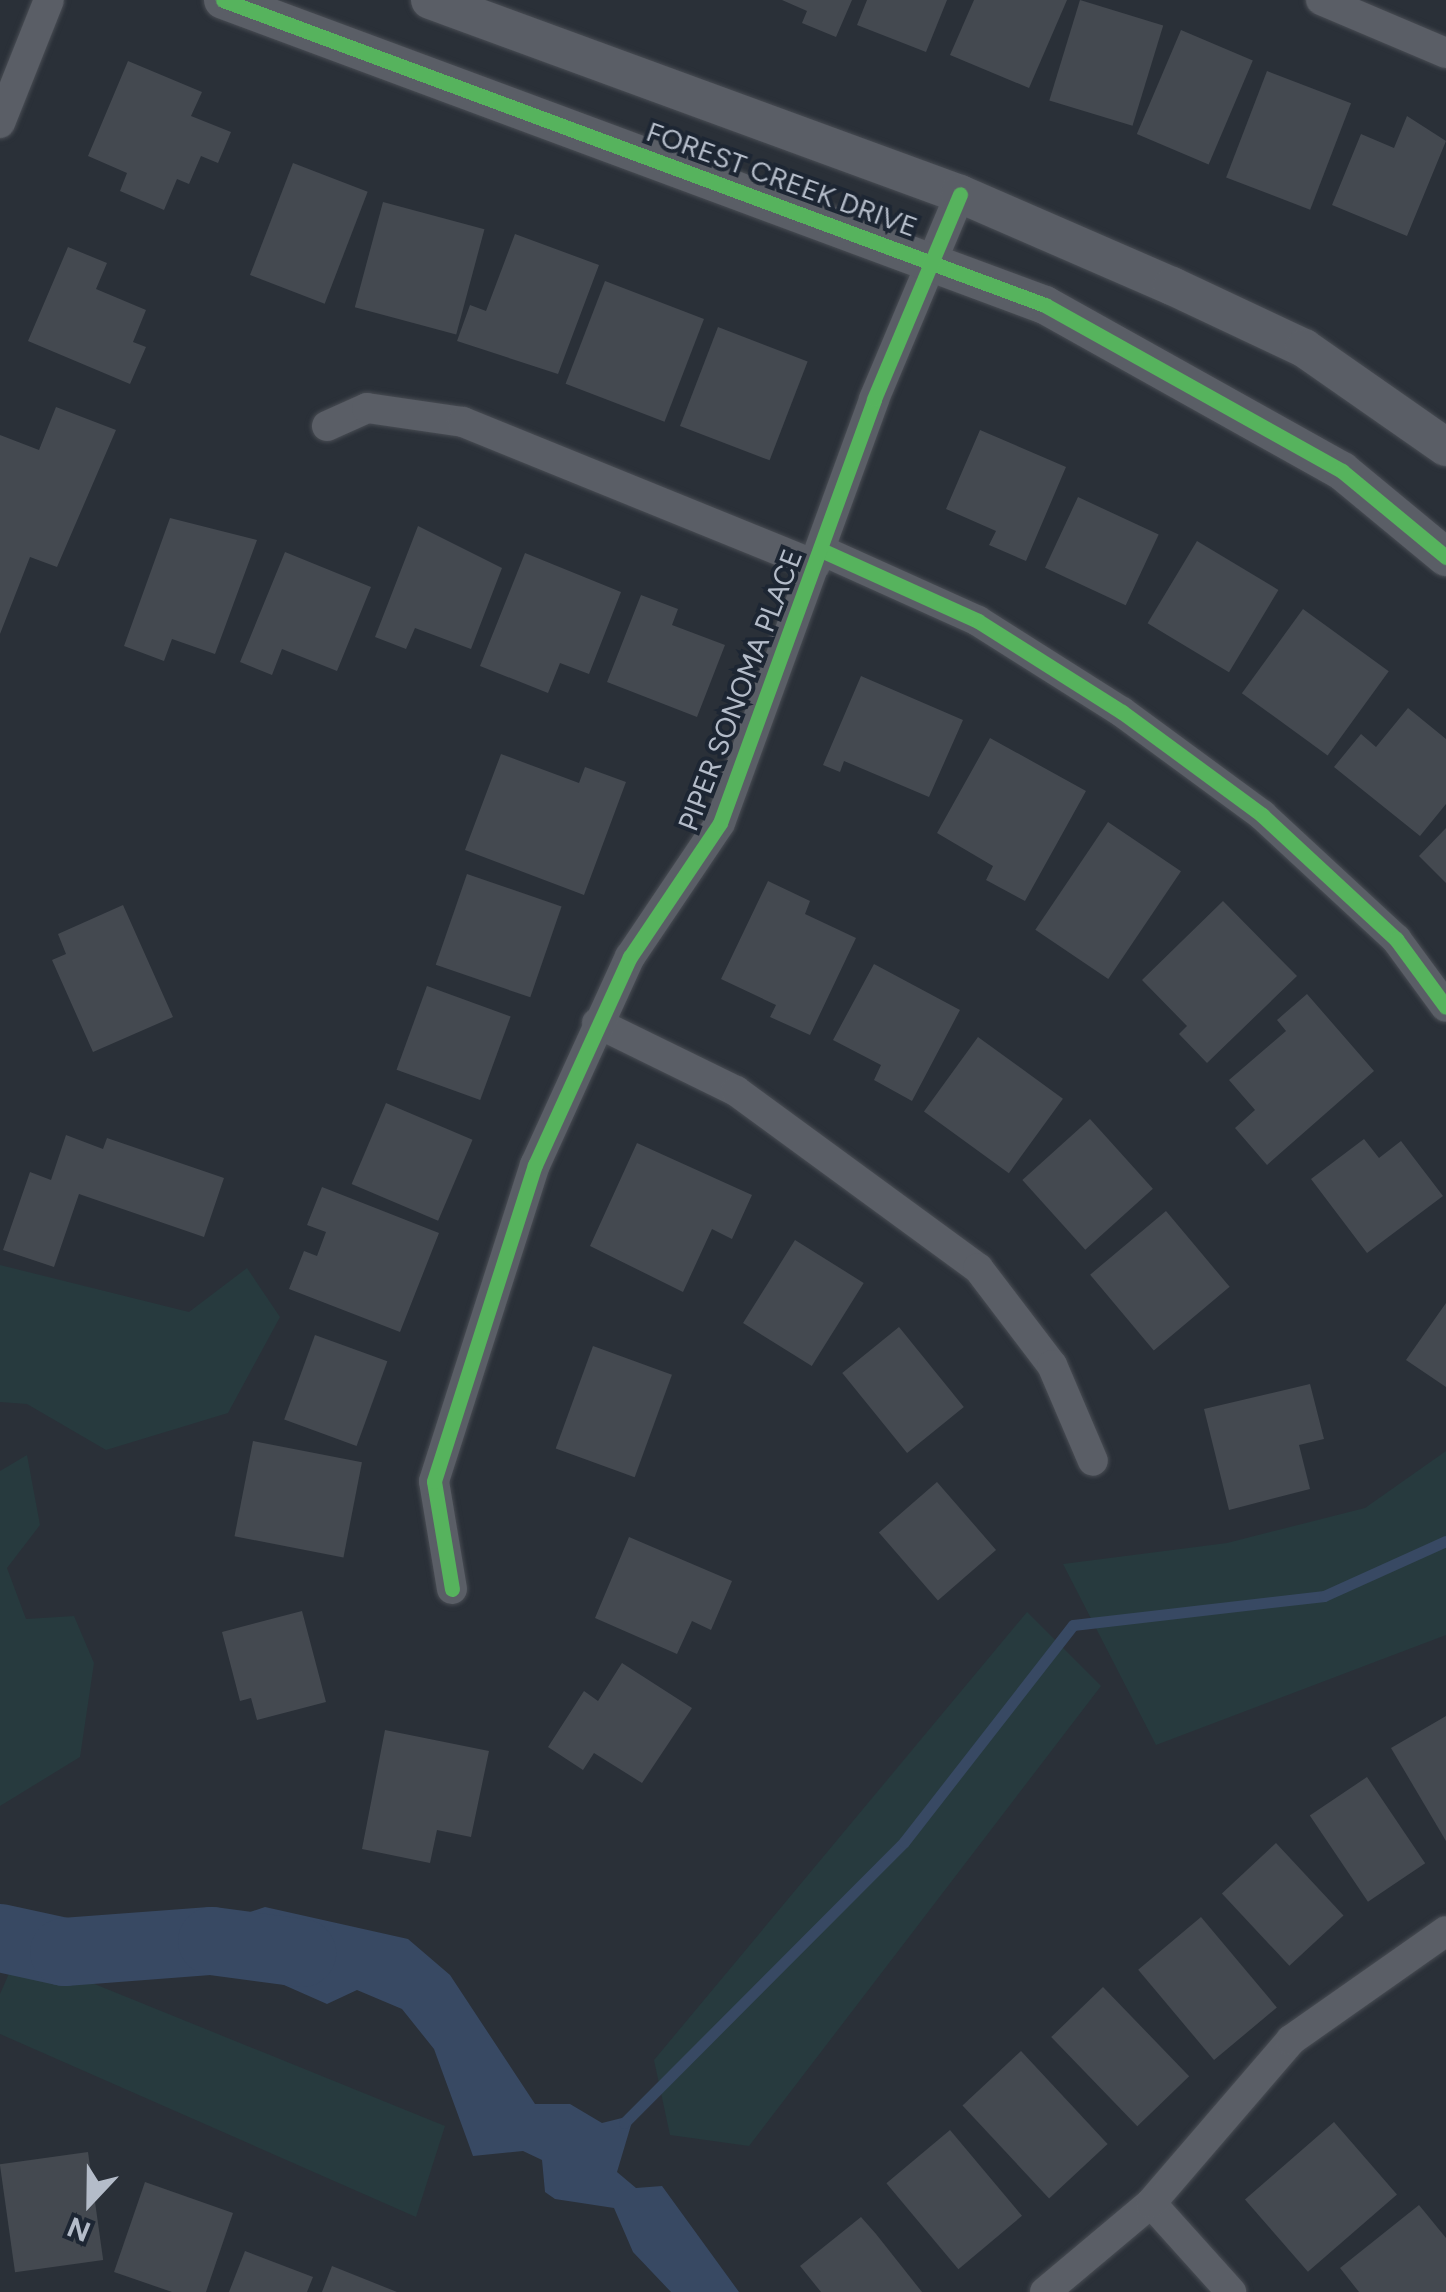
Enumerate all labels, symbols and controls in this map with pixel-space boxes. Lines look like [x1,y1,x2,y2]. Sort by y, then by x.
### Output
street label: FOREST CREEK DRIVE [642,114,922,244]
street label: PIPER SONOMA PLACE [671,545,809,835]
north arrow [40,2152,140,2252]
text: N [62,2210,95,2250]

